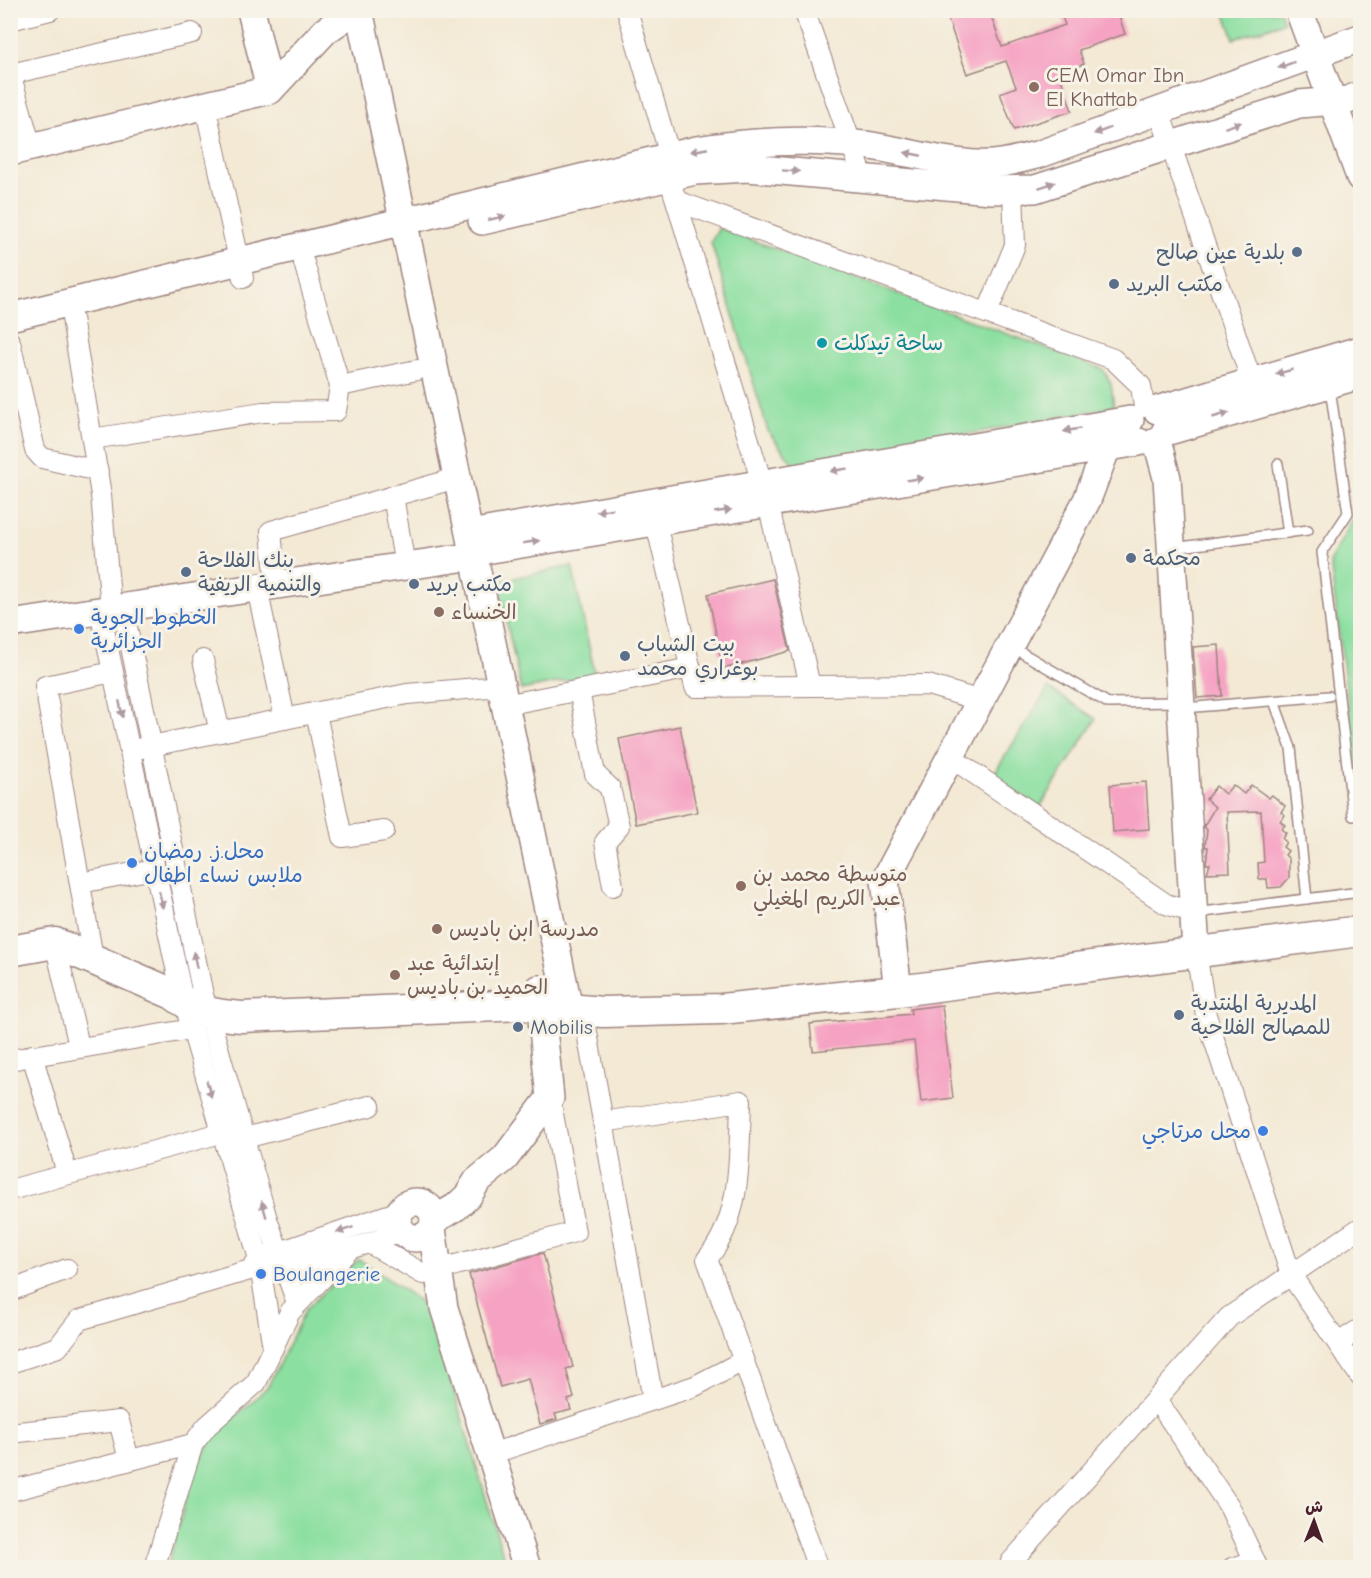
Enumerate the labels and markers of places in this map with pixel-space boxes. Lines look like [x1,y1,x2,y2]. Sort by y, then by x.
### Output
place label: CEM Omar Ibn El Khattab [1046,63,1184,111]
marker: CEM Omar Ibn El Khattab [1027,80,1041,94]
place label: بلدية عين صالح [1156,240,1285,266]
marker: بلدية عين صالح [1290,245,1304,259]
place label: مكتب البريد [1126,272,1223,297]
marker: مكتب البريد [1107,277,1121,291]
place label: ساحة تيدكلت [834,331,943,355]
marker: ساحة تيدكلت [815,336,829,350]
place label: محكمة [1143,546,1201,570]
place label: بنك الفلاحة والتنمية الريفية [198,548,322,596]
marker: محكمة [1124,551,1138,565]
marker: بنك الفلاحة والتنمية الريفية [179,565,193,579]
place label: مكتب بريد [426,572,512,597]
marker: مكتب بريد [407,577,421,591]
place label: الخنساء [451,600,517,624]
place label: الخطوط الجوية الجزائرية [91,605,217,653]
marker: الخنساء [432,605,446,619]
marker: الخطوط الجوية الجزائرية [72,622,86,636]
place label: بيت الشباب بوغراري محمد [637,632,758,683]
marker: بيت الشباب بوغراري محمد [618,649,632,663]
place label: محل.ز. رمضان ملابس نساء اطفال [144,839,303,888]
marker: محل.ز. رمضان ملابس نساء اطفال [125,856,139,870]
place label: متوسطة محمد بن عبد الكريم المغيلي [753,862,908,917]
marker: متوسطة محمد بن عبد الكريم المغيلي [734,879,748,893]
place label: مدرسة ابن باديس [449,917,599,942]
marker: مدرسة ابن باديس [430,922,444,936]
place label: إبتدائية عبد الحميد بن باديس [407,951,548,1000]
marker: إبتدائية عبد الحميد بن باديس [388,968,402,982]
place label: المديرية المنتدبة للمصالح الفلاحية [1191,991,1331,1041]
marker: المديرية المنتدبة للمصالح الفلاحية [1172,1008,1186,1022]
place label: Mobilis [530,1015,593,1039]
marker: Mobilis [511,1020,525,1034]
place label: محل مرتاجي [1142,1119,1251,1150]
marker: محل مرتاجي [1256,1124,1270,1138]
place label: Boulangerie [273,1262,380,1286]
marker: Boulangerie [254,1267,268,1281]

